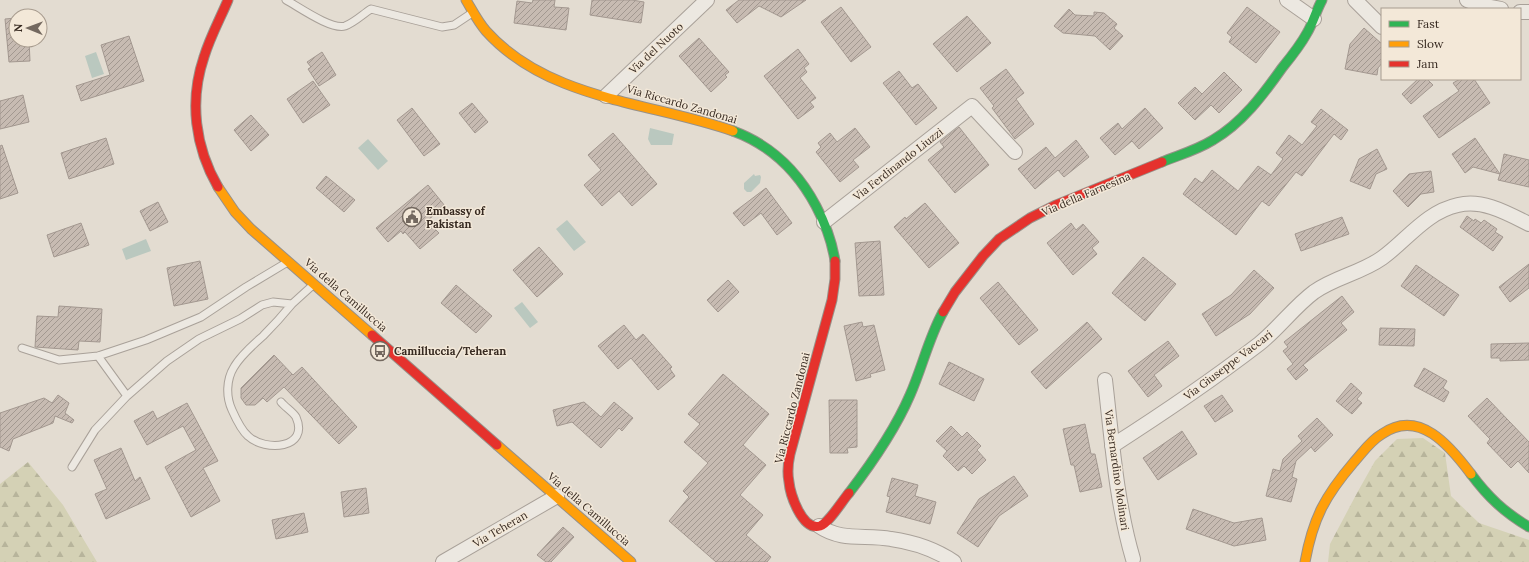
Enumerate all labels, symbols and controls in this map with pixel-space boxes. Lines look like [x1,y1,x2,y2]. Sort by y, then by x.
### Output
north arrow [8,8,48,48]
legend [1381,8,1521,80]
text: Fast [1417,16,1440,31]
street label: Via del Nuoto [625,19,686,77]
text: N [11,23,25,32]
text: Slow [1417,36,1444,51]
text: Jam [1416,56,1438,71]
street label: Via Riccardo Zandonai [624,81,739,126]
street label: Via Ferdinando Liuzzi [850,125,946,204]
street label: Via della Farnesina [1039,169,1133,219]
place label: Embassy of Pakistan [426,204,486,231]
public building icon: Embassy of Pakistan [401,206,423,228]
street label: Via della Camilluccia [301,255,390,335]
street label: Via Giuseppe Vaccari [1180,327,1275,404]
bus stop icon: Camilluccia/Teheran [369,340,391,362]
place label: Camilluccia/Teheran [394,344,506,359]
street label: Via Riccardo Zandonai [771,351,813,466]
street label: Via Bernardino Molinari [1101,408,1132,531]
street label: Via della Camilluccia [544,469,633,549]
street label: Via Teheran [469,508,530,551]

